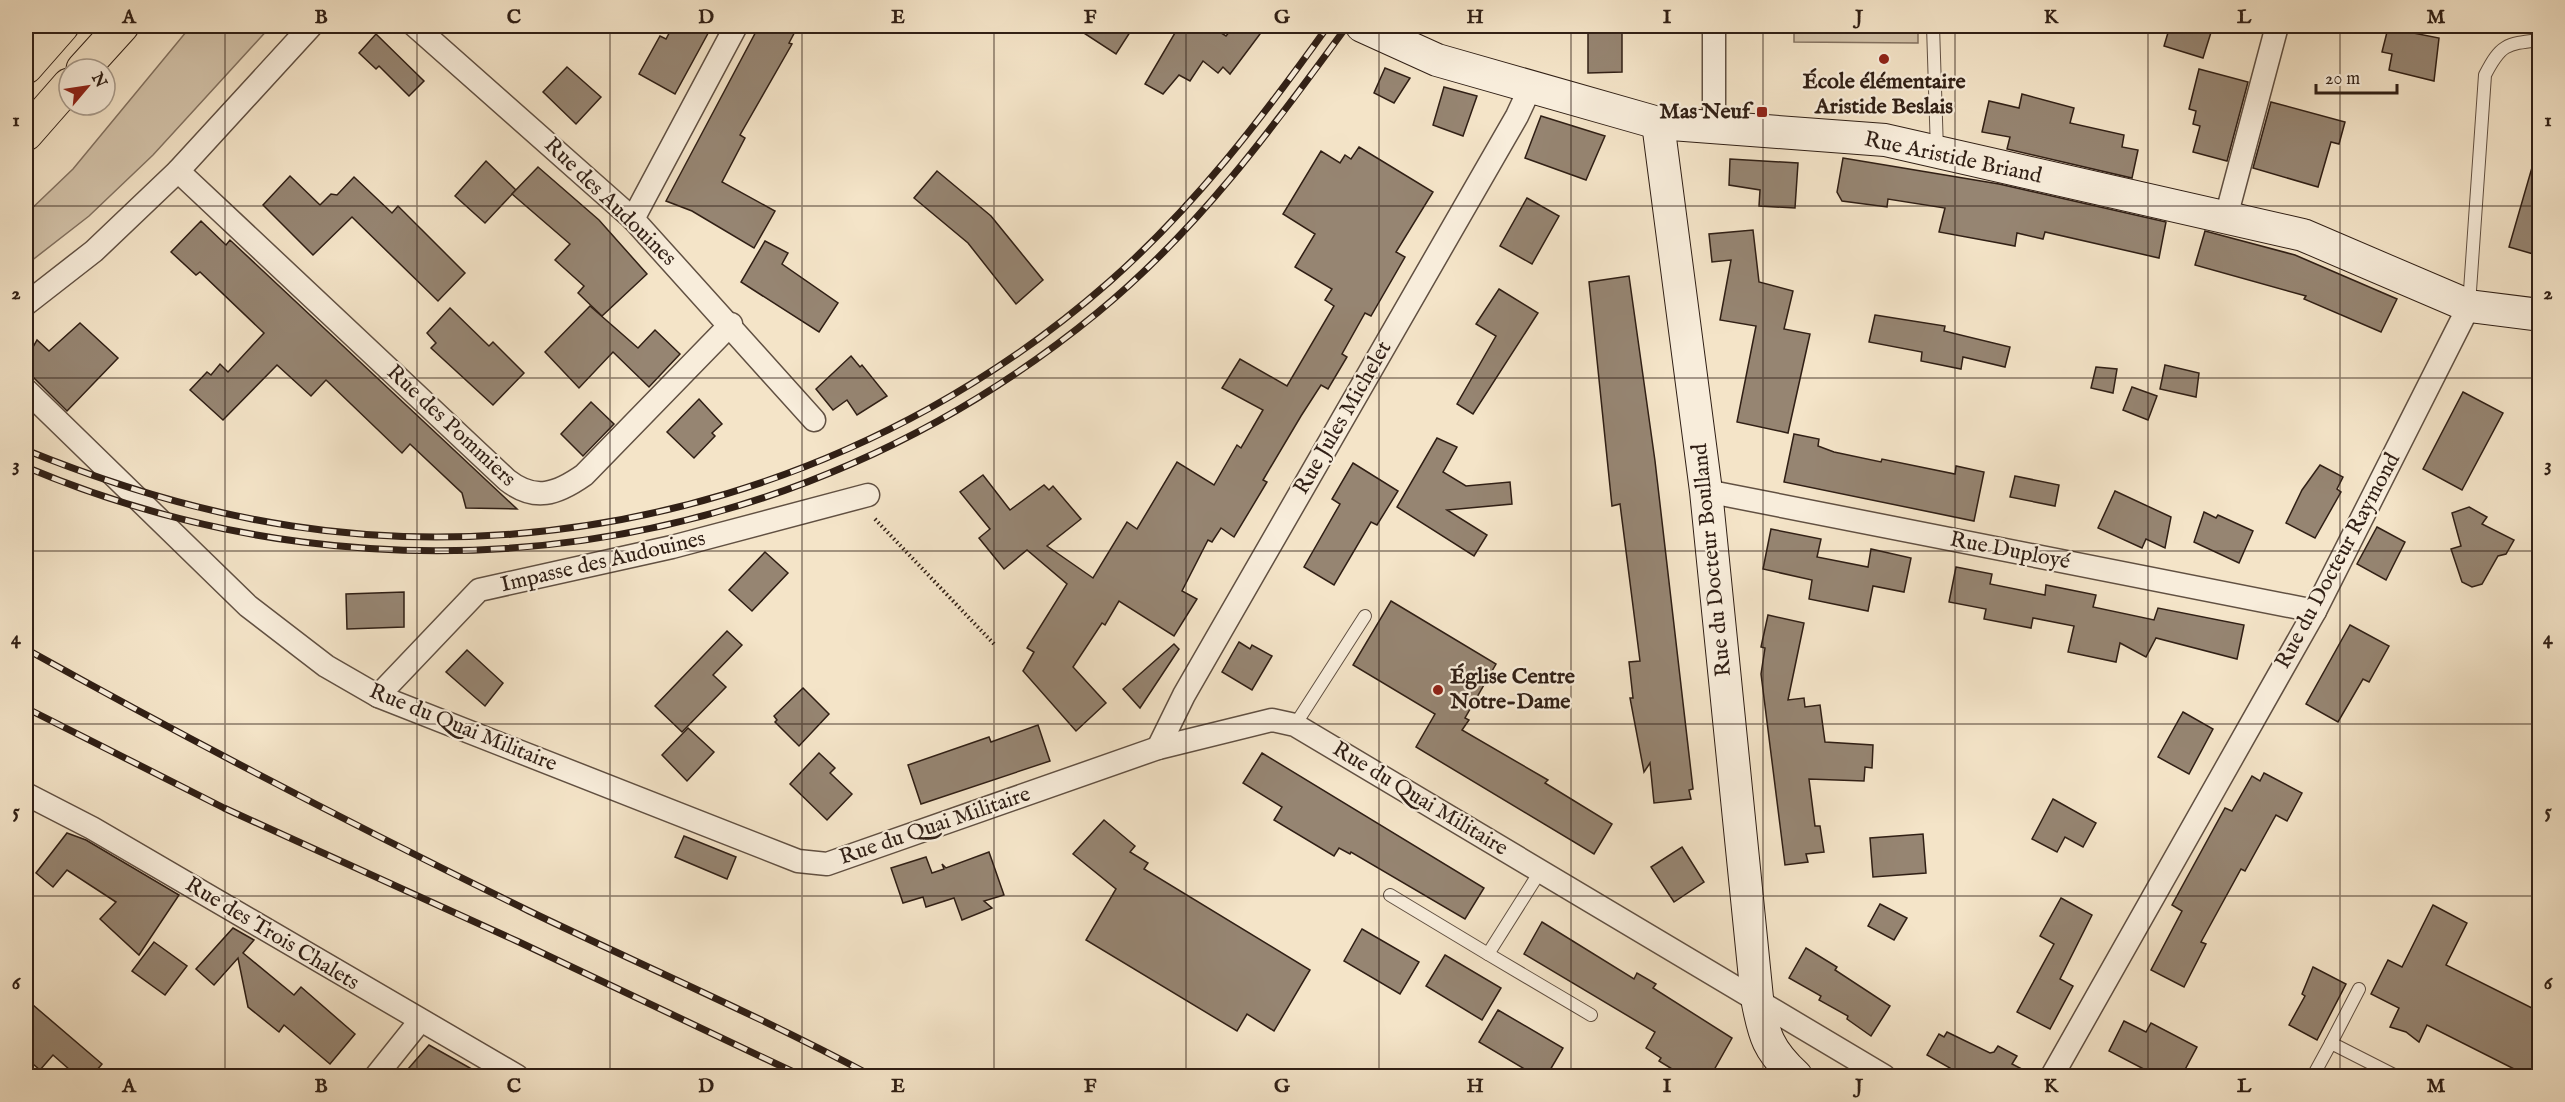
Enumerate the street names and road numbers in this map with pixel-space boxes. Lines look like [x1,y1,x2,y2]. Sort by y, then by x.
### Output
street label: Rue Aristide Briand [1862,125,2045,191]
street label: Rue des Audouines [538,132,682,272]
street label: Rue Jules Michelet [1288,336,1398,500]
street label: Rue des Pommiers [380,359,522,493]
street label: Rue du Docteur Boulland [1686,442,1738,678]
street label: Rue du Docteur Raymond [2269,448,2407,674]
street label: Impasse des Audouines [498,525,708,599]
street label: Rue Duployé [1947,526,2073,576]
street label: Rue du Quai Militaire [365,678,561,778]
street label: Rue du Quai Militaire [1327,735,1513,863]
street label: Rue du Quai Militaire [836,780,1034,872]
street label: Rue des Trois Chalets [180,871,364,997]

